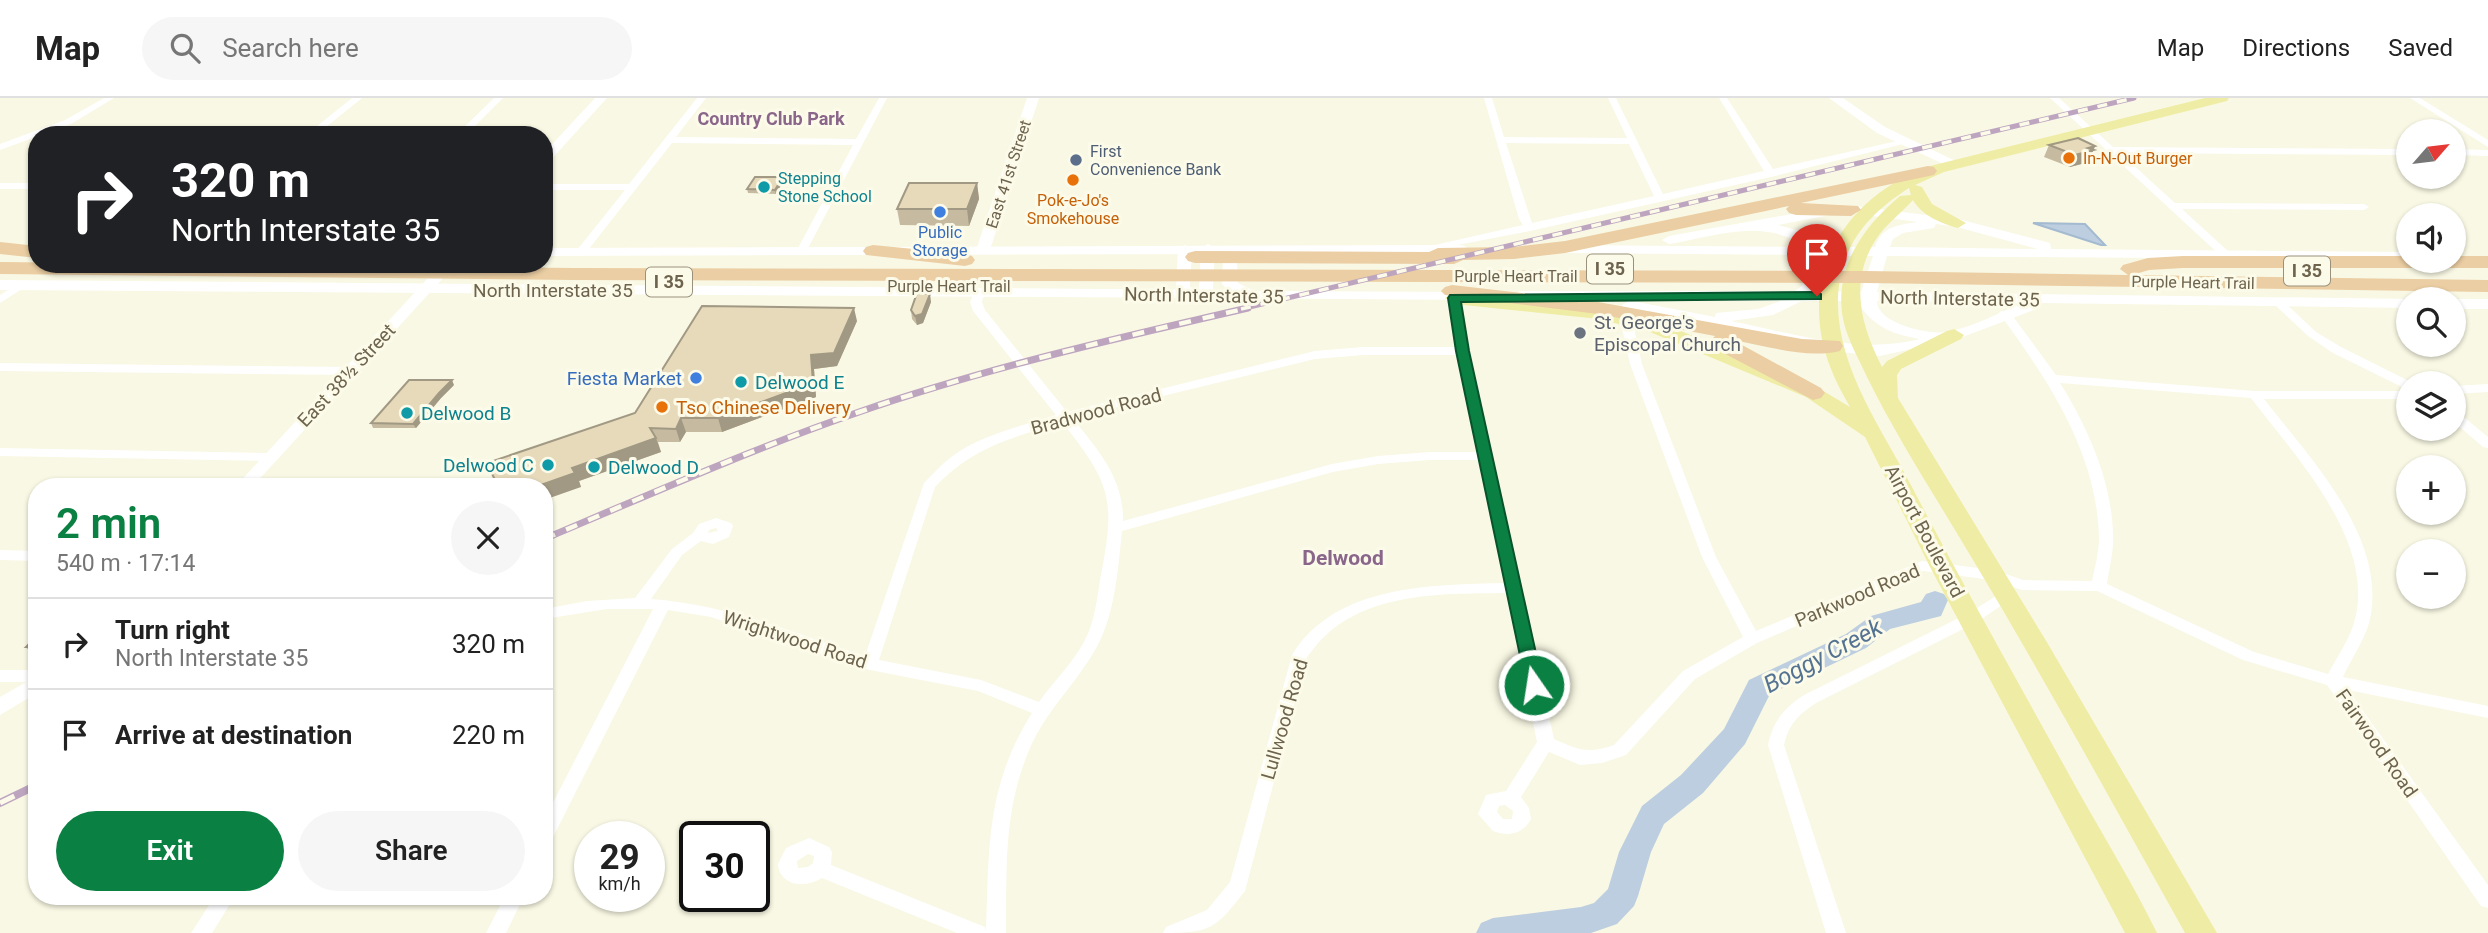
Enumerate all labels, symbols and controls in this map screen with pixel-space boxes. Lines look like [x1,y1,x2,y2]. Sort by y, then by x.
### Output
search box [142,17,632,80]
text: Map [35,29,100,68]
icon: search [166,29,204,67]
text: Search here [222,33,359,63]
text: Map [2157,34,2204,62]
text: Directions [2242,34,2350,62]
text: Saved [2388,34,2453,62]
district label: Country Club Park [697,108,845,129]
street label: East 41st Street [982,118,1035,231]
north arrow [2396,119,2466,189]
map controls [2396,119,2466,609]
place label: First Convenience Bank [1090,142,1222,179]
place label: In-N-Out Burger [2083,149,2193,168]
marker: In-N-Out Burger [2061,150,2077,166]
text: 320 m [171,152,310,209]
marker: First Convenience Bank [1068,152,1084,168]
icon: right [56,154,147,245]
place label: Stepping Stone School [778,169,872,206]
marker: Pok-e-Jo's Smokehouse [1065,172,1081,188]
marker: Stepping Stone School [756,179,772,195]
place label: Pok-e-Jo's Smokehouse [1027,191,1119,228]
button: sound [2396,203,2466,273]
marker: Public Storage [932,204,948,220]
text: North Interstate 35 [171,211,440,249]
place label: Public Storage [913,223,967,260]
pin [1787,224,1847,296]
icon: arrive [1798,235,1836,273]
road number: I 35 [1587,254,1633,284]
road number: I 35 [2284,256,2330,286]
road number: I 35 [646,267,692,296]
street label: Purple Heart Trail [1454,267,1578,286]
street label: Purple Heart Trail [2131,272,2255,293]
street label: Purple Heart Trail [887,277,1011,296]
street label: North Interstate 35 [473,279,633,302]
street label: North Interstate 35 [1124,283,1284,308]
street label: North Interstate 35 [1880,286,2040,311]
button: search [2396,287,2466,357]
place label: St. George's Episcopal Church [1594,311,1741,356]
street label: East 38½ Street [293,319,400,432]
marker: St. George's Episcopal Church [1572,325,1588,341]
place label: Fiesta Market [567,367,682,390]
marker: Fiesta Market [688,370,704,386]
place label: Delwood E [755,371,845,394]
button: layers [2396,371,2466,441]
marker: Delwood E [733,374,749,390]
street label: Bradwood Road [1028,383,1164,440]
place label: Tso Chinese Delivery [676,396,851,419]
marker: Tso Chinese Delivery [654,399,670,415]
place label: Delwood B [421,402,511,425]
marker: Delwood B [399,405,415,421]
place label: Delwood C [443,454,534,477]
button: + [2396,455,2466,525]
place label: Delwood D [608,456,699,479]
marker: Delwood C [540,457,556,473]
marker: Delwood D [586,459,602,475]
street label: Airport Boulevard [1880,461,1969,601]
text: 2 min [56,499,161,548]
button: close [451,501,525,575]
button: − [2396,539,2466,609]
district label: Delwood [1302,546,1384,570]
text: 540 m · 17:14 [56,550,195,577]
street label: Parkwood Road [1791,559,1923,632]
street label: Wrightwood Road [720,605,870,674]
water label: Boggy Creek [1759,613,1888,699]
text: Turn right [115,615,230,645]
icon: right [56,625,94,663]
text: 320 m [452,629,525,659]
text: North Interstate 35 [115,645,308,672]
position arrow [1497,648,1571,722]
street label: Lullwood Road [1256,656,1313,782]
street label: Fairwood Road [2331,685,2422,802]
icon: arrive [56,716,94,754]
text: Arrive at destination [115,720,352,750]
text: 220 m [452,720,525,750]
button: Exit [56,811,284,891]
button: Share [298,811,525,891]
speed limit sign: 30 [679,821,770,912]
text: 29 [599,837,640,878]
text: km/h [598,873,641,894]

